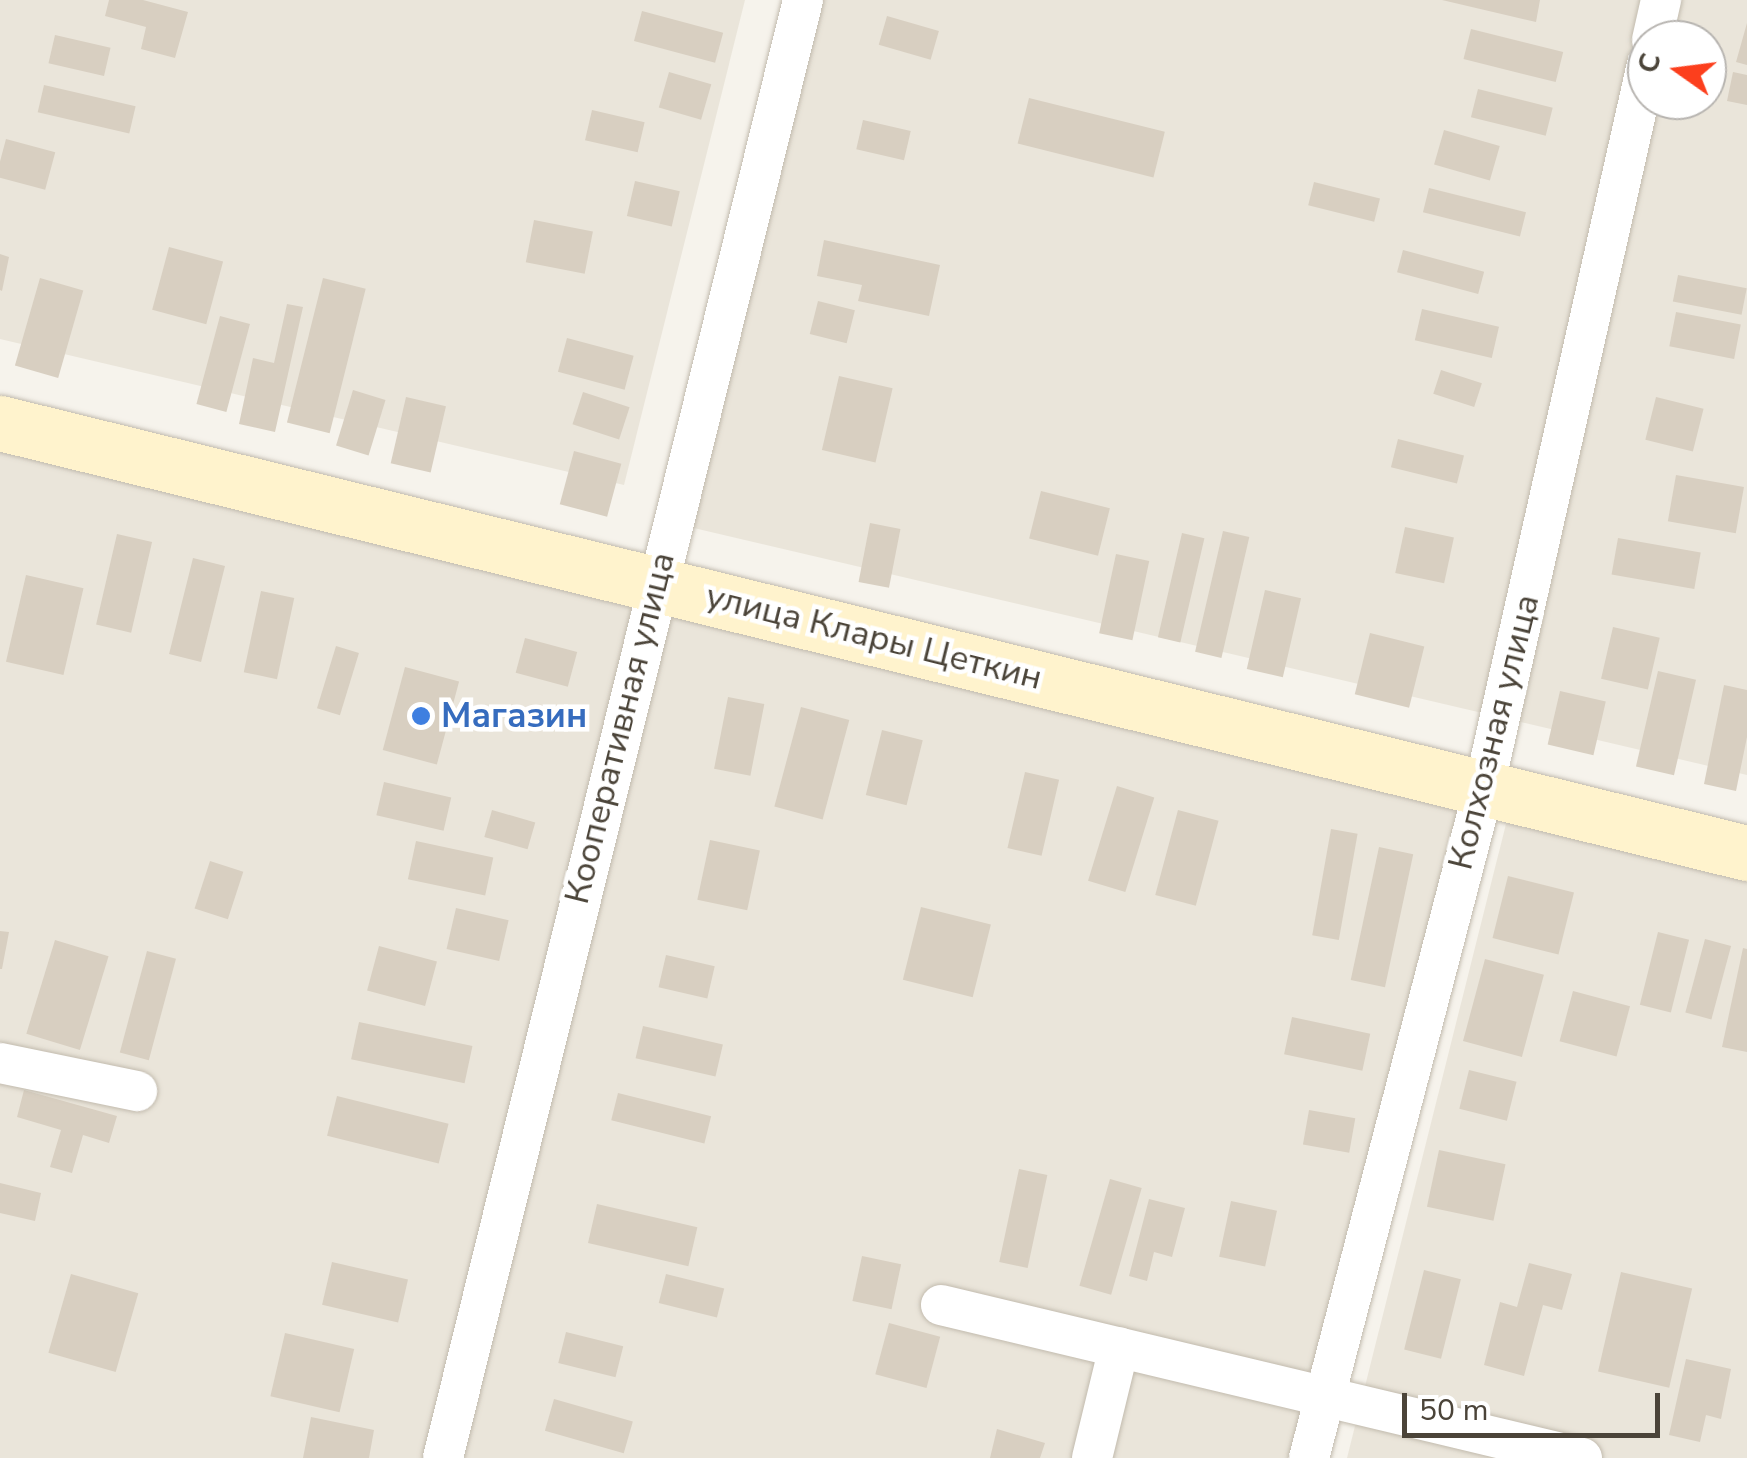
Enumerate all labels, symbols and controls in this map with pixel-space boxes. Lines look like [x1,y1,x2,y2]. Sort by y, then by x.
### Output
north arrow [1627,20,1727,120]
text: С [1629,49,1671,77]
street label: Кооперативная улица [556,548,684,908]
street label: улица Клары Цеткин [702,575,1046,699]
street label: Колхозная улица [1439,590,1549,874]
place label: Магазин [441,695,587,737]
marker: Магазин [410,705,432,727]
scale bar [1407,1373,1664,1435]
text: 50 m [1419,1390,1488,1431]

